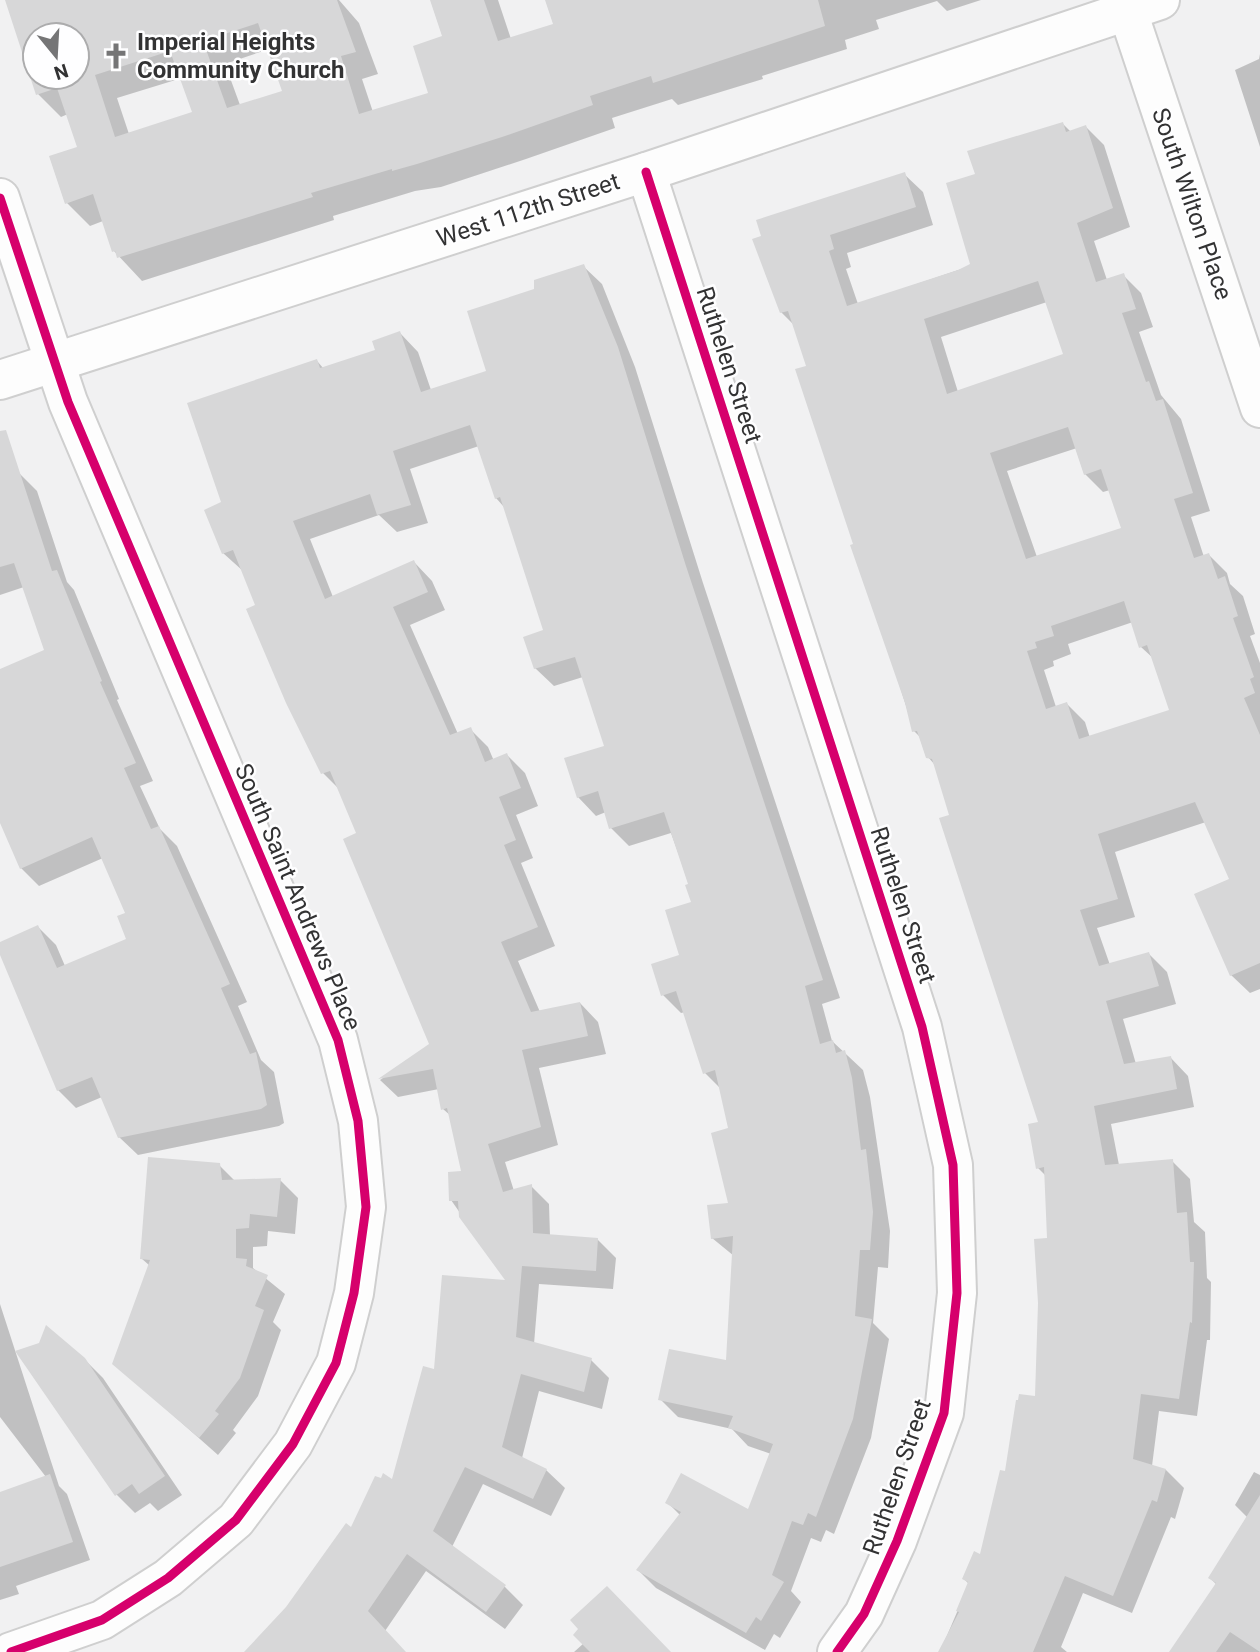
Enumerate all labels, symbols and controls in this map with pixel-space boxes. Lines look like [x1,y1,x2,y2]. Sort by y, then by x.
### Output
north arrow [21,21,91,91]
place label: Imperial Heights Community Church [137,28,344,84]
church icon: Imperial Heights Community Church [101,41,131,71]
text: N [51,59,71,85]
street label: South Wilton Place [1146,104,1238,304]
street label: West 112th Street [433,167,623,253]
street label: Ruthelen Street [691,283,768,447]
street label: South Saint Andrews Place [229,759,367,1035]
street label: Ruthelen Street [865,823,942,987]
street label: Ruthelen Street [857,1395,937,1559]

